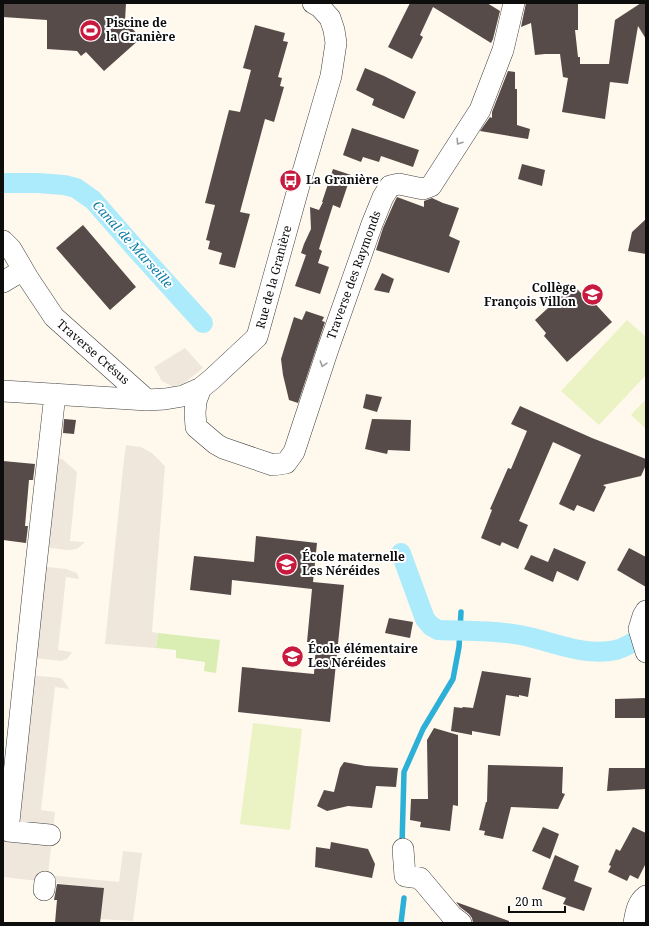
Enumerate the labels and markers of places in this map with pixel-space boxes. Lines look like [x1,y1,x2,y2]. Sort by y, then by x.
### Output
place label: Piscine de la Granière [106,14,175,45]
sports icon: Piscine de la Granière [77,17,103,43]
bus stop icon: La Granière [277,167,303,193]
place label: La Granière [306,171,379,188]
place label: Collège François Villon [484,279,576,310]
school or university icon: Collège François Villon [579,282,605,308]
place label: École maternelle Les Néréides [302,548,405,579]
school or university icon: École maternelle Les Néréides [274,551,300,577]
place label: École élémentaire Les Néréides [308,640,418,671]
school or university icon: École élémentaire Les Néréides [279,643,305,669]

